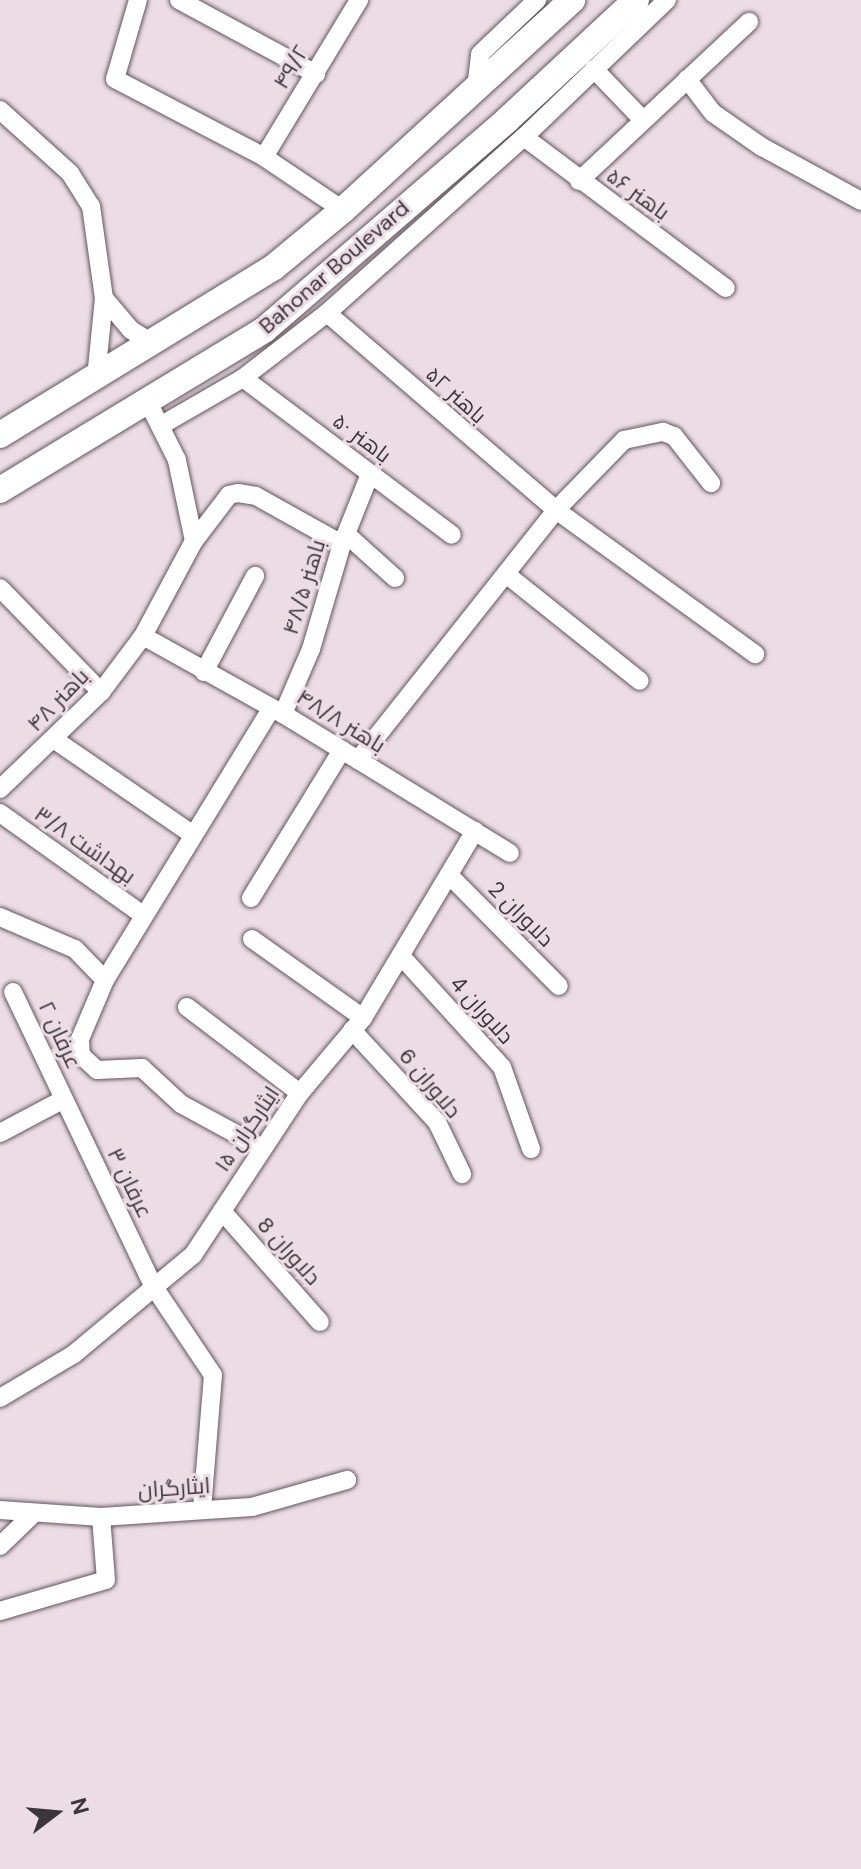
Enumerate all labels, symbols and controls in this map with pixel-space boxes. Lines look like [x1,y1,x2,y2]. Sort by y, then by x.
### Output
street label: ۴۹/۲ [268,40,314,94]
street label: باهنر ۵۶ [601,162,675,226]
street label: Bahonar Boulevard [254,195,414,339]
street label: باهنر ۵۲ [420,361,492,429]
street label: باهنر ۵۰ [328,408,396,468]
street label: باهنر ۴۸/۵ [277,536,331,638]
street label: باهنر ۴۸ [22,663,94,737]
street label: باهنر ۴۸/۸ [292,683,390,759]
street label: بهداشت ۳/۸ [29,801,141,889]
street label: دلاوران 2 [483,876,559,952]
street label: دلاوران 4 [445,971,519,1049]
street label: عرفان ۲ [33,997,87,1073]
street label: دلاوران 6 [393,1043,467,1123]
street label: ایثارگران ۱۵ [209,1081,285,1177]
street label: عرفان ۳ [102,1144,158,1222]
street label: دلاوران 8 [252,1212,326,1290]
street label: ایثارگران [137,1472,211,1504]
north arrow [16,1773,96,1853]
text: N [63,1795,96,1818]

